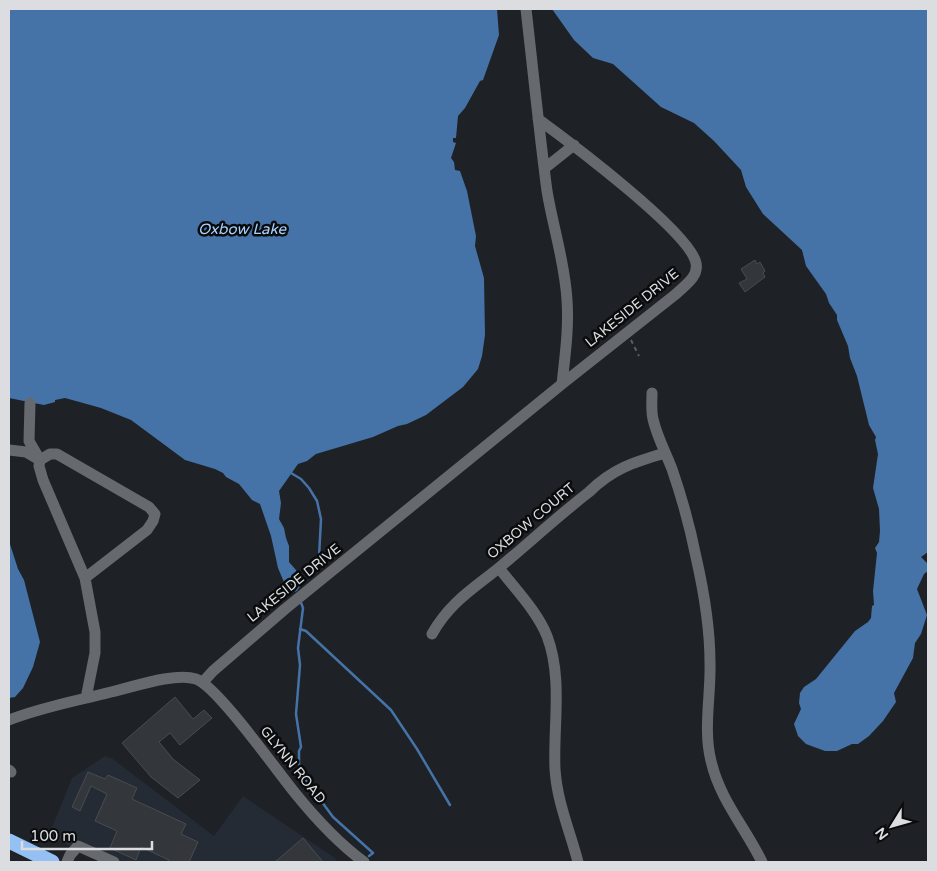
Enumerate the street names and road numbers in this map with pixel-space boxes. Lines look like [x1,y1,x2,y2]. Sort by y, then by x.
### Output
street label: LAKESIDE DRIVE [582,265,682,351]
street label: OXBOW COURT [484,479,579,563]
street label: LAKESIDE DRIVE [244,540,344,626]
street label: GLYNN ROAD [257,723,329,807]

